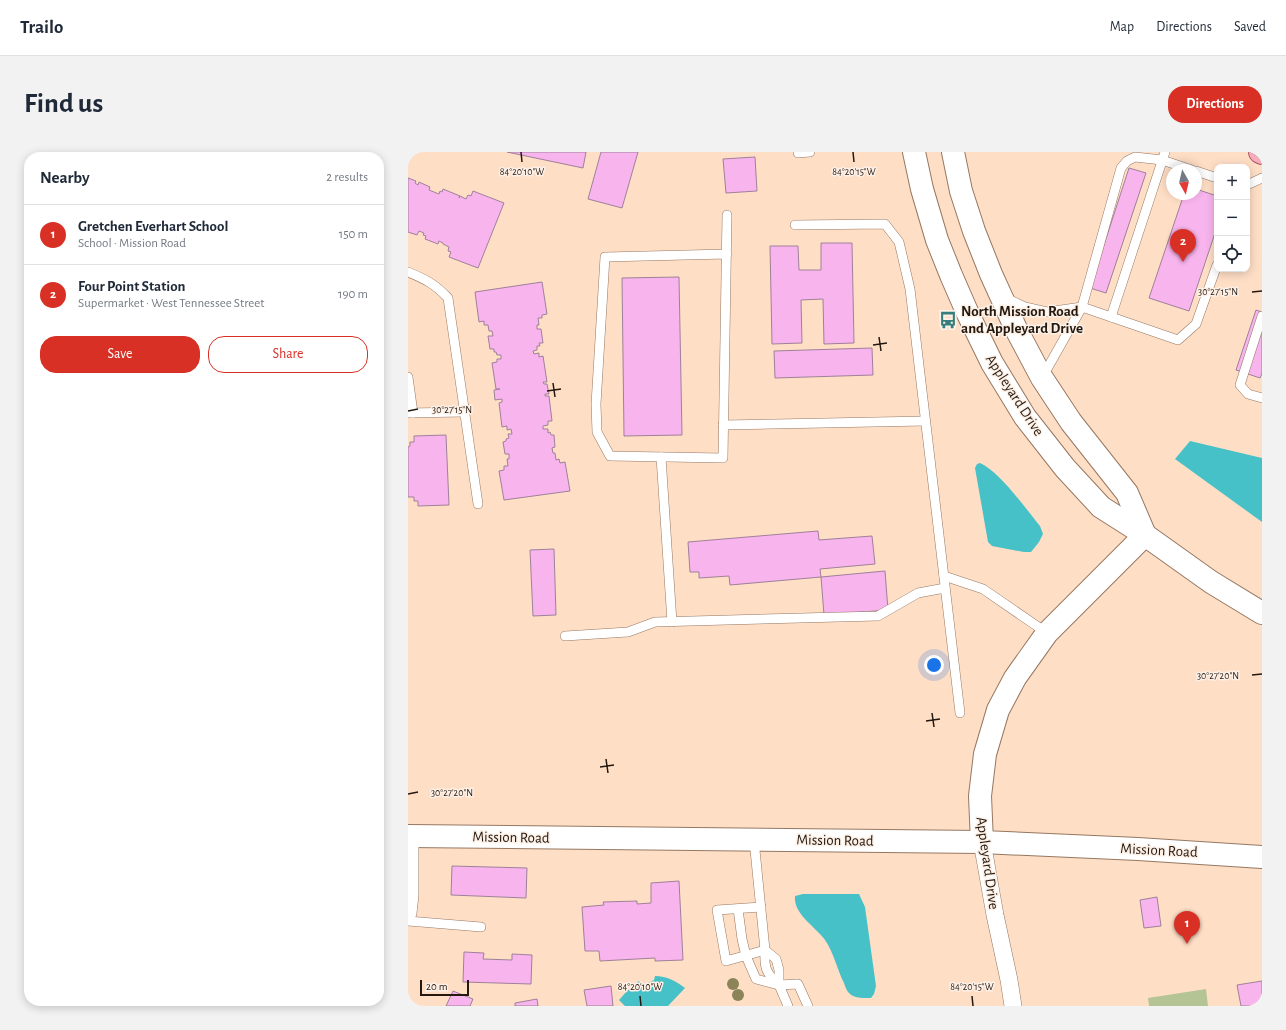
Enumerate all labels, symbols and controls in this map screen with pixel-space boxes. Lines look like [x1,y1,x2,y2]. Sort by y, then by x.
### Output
text: Trailo [20,18,63,37]
text: Map [1110,20,1134,34]
text: Directions [1156,20,1212,34]
text: Saved [1234,20,1266,34]
button: Directions [1168,86,1262,123]
text: Find us [24,90,103,118]
north arrow [1166,164,1202,200]
map controls [1214,164,1250,272]
button: + [1214,164,1250,200]
text: 84°20'10"W [500,167,544,177]
text: 84°20'15"W [832,167,876,177]
text: Nearby [40,169,90,186]
text: 2 results [326,171,368,184]
button: − [1214,200,1250,236]
text: Gretchen Everhart School [78,219,228,234]
text: 1 [51,228,55,241]
text: 150 m [339,228,368,241]
pin: 2 [1170,229,1196,262]
button: locate [1214,236,1250,272]
text: School · Mission Road [78,237,186,250]
text: Four Point Station [78,279,186,294]
text: 30°27'15"N [1198,287,1238,297]
text: 2 [50,288,56,301]
text: 190 m [338,288,368,301]
text: Supermarket · West Tennessee Street [78,297,264,310]
place label: North Mission Road and Appleyard Drive [961,304,1083,336]
bus stop icon: North Mission Road and Appleyard Drive [938,310,958,330]
button: Save [40,336,200,373]
button: Share [208,336,368,373]
street label: Appleyard Drive [983,352,1046,439]
text: 30°27'15"N [432,405,472,415]
your location [924,655,944,675]
text: 30°27'20"N [1197,671,1239,681]
text: 30°27'20"N [431,788,473,798]
street label: Appleyard Drive [974,816,1001,910]
street label: Mission Road [472,829,550,846]
street label: Mission Road [796,832,874,849]
street label: Mission Road [1120,841,1198,860]
pin: 1 [1174,911,1200,944]
scale bar [420,978,469,997]
text: 20 m [426,981,447,992]
text: 84°20'10"W [618,982,662,992]
text: 84°20'15"W [950,982,994,992]

